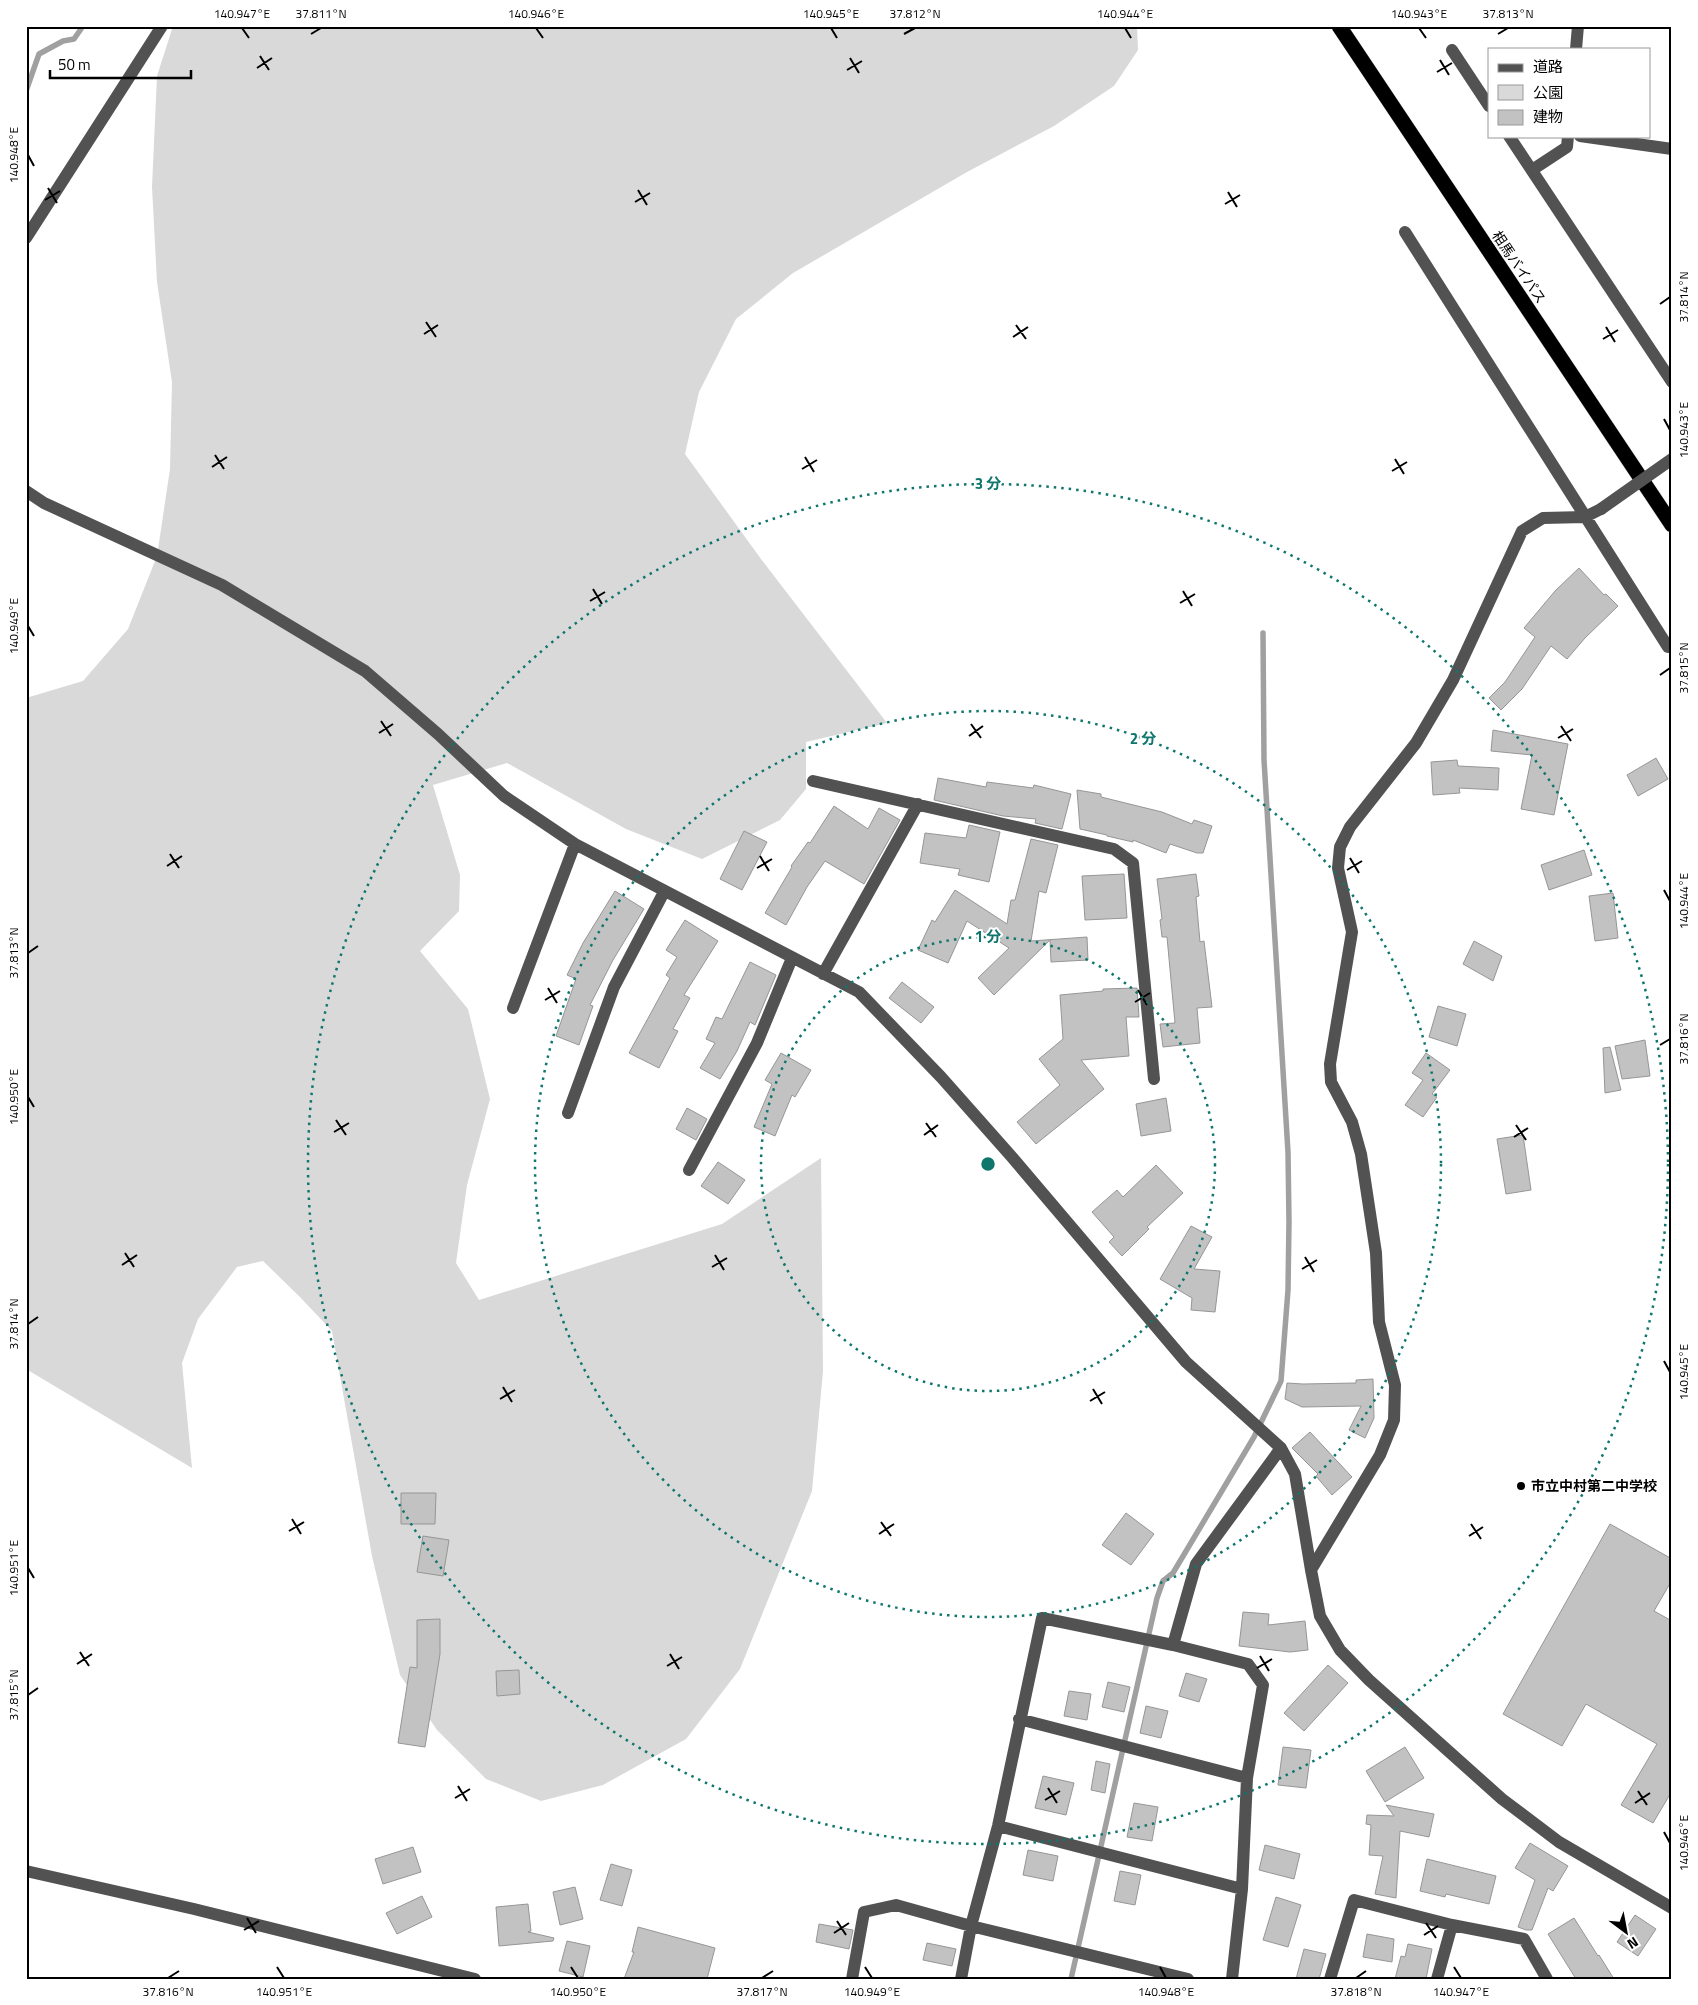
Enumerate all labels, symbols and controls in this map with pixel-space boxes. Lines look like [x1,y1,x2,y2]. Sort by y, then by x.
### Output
text: 140.947°E [214,4,270,23]
text: 37.811°N [295,4,347,23]
text: 140.946°E [508,4,564,23]
text: 140.945°E [803,4,859,23]
text: 37.812°N [889,4,941,23]
text: 140.944°E [1097,4,1153,23]
text: 140.943°E [1391,4,1447,23]
text: 37.813°N [1482,4,1534,23]
scale bar [50,48,191,80]
legend [1488,48,1650,138]
text: 50 m [58,53,91,76]
text: 道路 [1533,55,1563,78]
text: 公園 [1533,81,1563,104]
text: 建物 [1533,105,1563,128]
text: 140.948°E [4,127,23,183]
street label: 相馬バイパス [1487,226,1552,307]
text: 37.814°N [1674,271,1693,323]
text: 140.943°E [1674,402,1693,458]
text: 3 分 [975,472,1001,495]
text: 140.949°E [4,598,23,654]
text: 37.815°N [1674,642,1693,694]
text: 2 分 [1130,727,1156,750]
text: 140.944°E [1674,873,1693,929]
text: 1 分 [975,925,1001,948]
text: 37.813°N [4,927,23,979]
text: 37.816°N [1674,1013,1693,1065]
text: 140.950°E [4,1069,23,1125]
centre of rings [979,1155,997,1173]
text: 37.814°N [4,1298,23,1350]
text: 140.945°E [1674,1344,1693,1400]
place label: 市立中村第二中学校 [1531,1475,1657,1496]
marker: 市立中村第二中学校 [1515,1480,1527,1492]
text: 140.951°E [4,1540,23,1596]
text: 37.815°N [4,1669,23,1721]
text: 140.946°E [1674,1815,1693,1871]
north arrow [1600,1908,1650,1958]
text: N [1623,1932,1643,1955]
text: 37.816°N [142,1982,194,2001]
text: 140.951°E [256,1982,312,2001]
text: 140.950°E [550,1982,606,2001]
text: 37.817°N [736,1982,788,2001]
text: 140.949°E [844,1982,900,2001]
text: 140.948°E [1138,1982,1194,2001]
text: 37.818°N [1330,1982,1382,2001]
text: 140.947°E [1433,1982,1489,2001]

